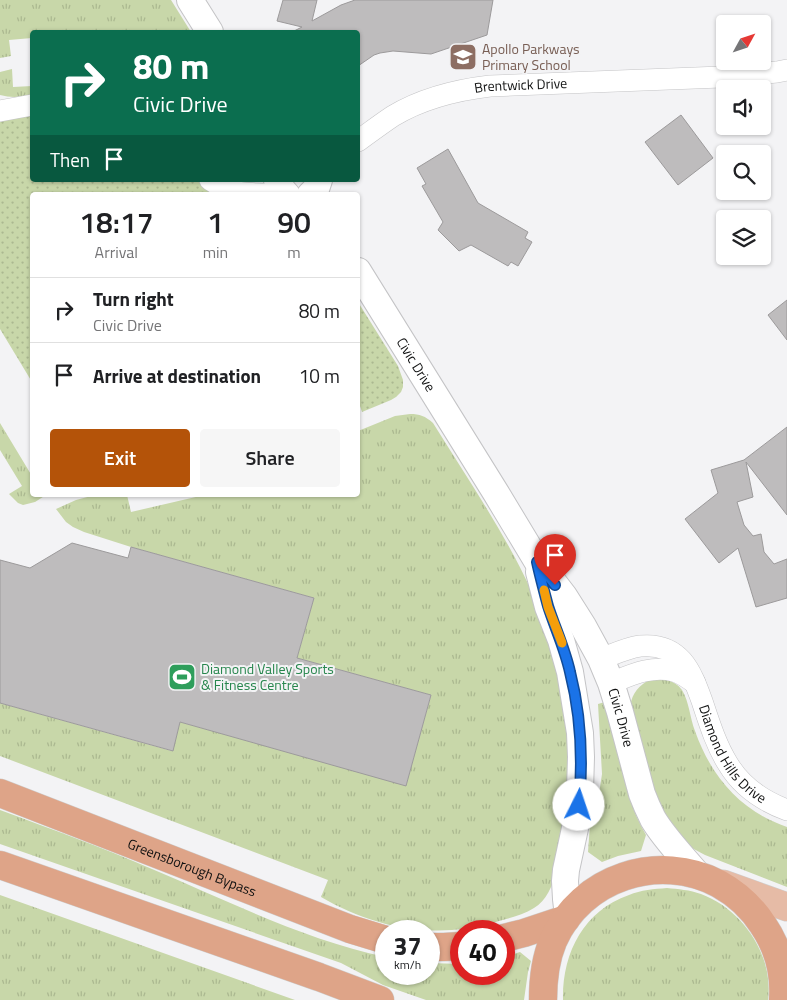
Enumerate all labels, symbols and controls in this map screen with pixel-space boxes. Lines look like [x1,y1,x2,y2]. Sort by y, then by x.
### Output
north arrow [716,15,771,70]
map controls [716,15,771,265]
place label: Apollo Parkways Primary School [482,38,580,75]
text: 80 m [133,39,209,93]
school or university icon: Apollo Parkways Primary School [448,42,478,72]
icon: right [50,50,115,115]
street label: Brentwick Drive [473,72,568,98]
button: sound [716,80,771,135]
text: Civic Drive [133,87,228,121]
text: Then [50,145,90,174]
icon: arrive [100,145,128,173]
button: search [716,145,771,200]
text: 18:17 [79,199,154,245]
text: 1 [207,199,224,245]
text: 90 [277,199,311,245]
button: layers [716,210,771,265]
text: Arrival [95,240,138,264]
text: min [203,240,228,264]
text: m [287,240,301,264]
text: Turn right [93,284,174,313]
icon: right [50,296,78,324]
text: 80 m [299,296,340,325]
text: Civic Drive [93,313,162,337]
street label: Civic Drive [392,333,441,395]
icon: arrive [50,361,78,389]
text: Arrive at destination [93,361,261,390]
text: 10 m [299,361,340,390]
button: Exit [50,429,190,487]
button: Share [200,429,340,487]
pin [534,534,576,585]
icon: arrive [541,541,569,569]
place label: Diamond Valley Sports & Fitness Centre [201,658,334,695]
sports icon: Diamond Valley Sports & Fitness Centre [167,662,197,692]
street label: Civic Drive [603,685,640,749]
street label: Diamond Hills Drive [694,702,771,808]
position arrow [552,778,604,830]
street label: Greensborough Bypass [125,833,260,902]
speed limit sign: 40 [450,920,515,985]
text: 37 [393,927,422,965]
text: km/h [394,955,421,974]

